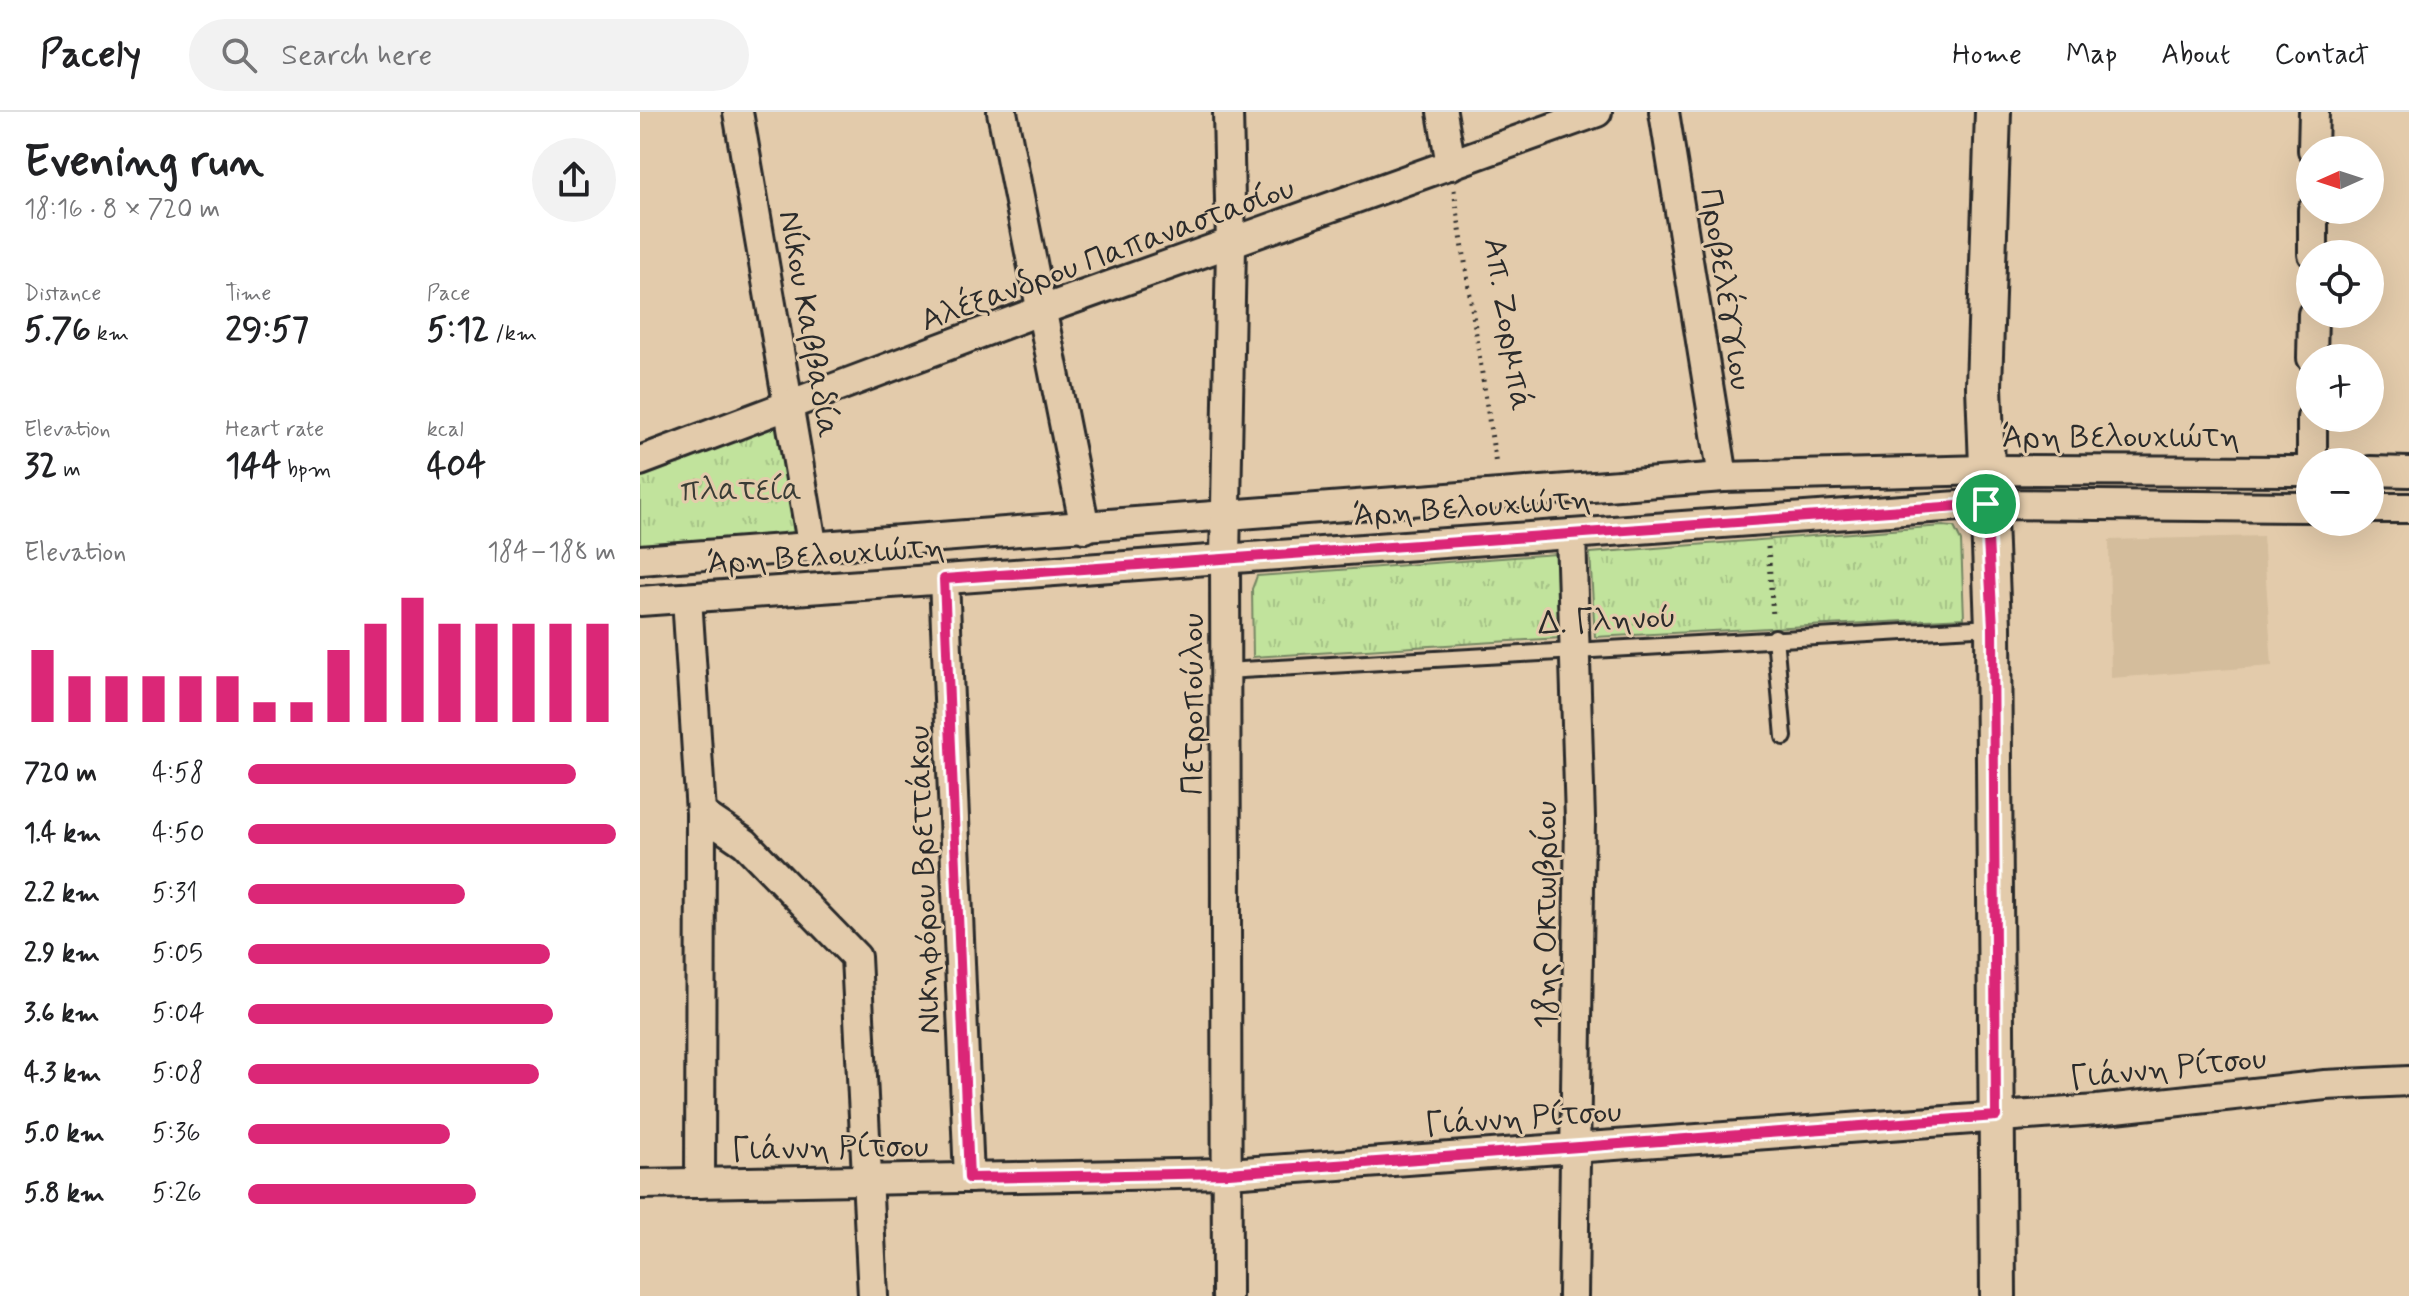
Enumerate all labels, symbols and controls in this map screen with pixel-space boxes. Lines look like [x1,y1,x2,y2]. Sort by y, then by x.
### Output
search box [189,19,749,91]
text: Pacely [40,31,141,80]
icon: search [217,33,261,77]
text: Search here [281,36,432,75]
text: Home [1952,37,2022,74]
text: Map [2066,37,2117,74]
text: About [2161,37,2230,74]
text: Contact [2274,37,2369,74]
text: Evening run [24,134,264,192]
north arrow [2296,136,2384,224]
map controls [2296,136,2384,536]
button: share [532,138,616,222]
street label: Αλέξανδρου Παπαναστασίου [915,167,1300,342]
street label: Προβελέγγιου [1688,185,1763,393]
text: 18:16 · 8 × 720 m [24,193,220,227]
street label: Νίκου Καββαδία [767,207,849,441]
street label: Απ. Ζορμπά [1473,235,1541,414]
button: locate [2296,240,2384,328]
text: Distance [24,280,101,308]
text: Time [225,280,271,308]
text: Pace [427,280,470,308]
text: 5.76 [24,308,91,353]
text: 29:57 [225,308,309,353]
text: 5:12 [427,308,489,353]
text: km [91,320,129,348]
text: /km [489,320,537,348]
button: + [2296,344,2384,432]
text: Elevation [24,416,111,444]
text: Heart rate [225,416,324,444]
text: kcal [427,416,464,444]
street label: Άρη Βελουχιώτη [2002,417,2240,459]
text: 32 [24,444,57,489]
text: 144 [225,444,281,489]
text: 404 [427,444,486,489]
button: − [2296,448,2384,536]
text: m [57,456,81,484]
text: bpm [281,456,331,484]
park label: πλατεία [680,470,802,512]
pin [1952,470,2020,538]
street label: Άρη Βελουχιώτη [1352,479,1592,537]
icon: arrive [1964,482,2008,526]
street label: Άρη Βελουχιώτη [706,527,946,585]
text: Elevation [24,536,126,570]
text: 184–188 m [487,536,616,570]
street label: Δ. Γληνού [1537,596,1677,646]
street label: Πετροπούλου [1173,613,1215,795]
street label: Νικηφόρου Βρεττάκου [899,725,951,1035]
text: 720 m [24,757,97,791]
text: 4:58 [152,757,204,791]
street label: 18ης Οκτωβρίου [1526,801,1568,1029]
text: 1.4 km [24,817,101,851]
text: 4:50 [152,817,205,851]
text: 2.2 km [24,877,100,911]
text: 5:31 [152,877,197,911]
text: 2.9 km [24,937,100,971]
text: 5:05 [152,937,203,971]
text: 3.6 km [24,997,99,1031]
text: 5:04 [152,997,205,1031]
street label: Γιάννη Ρίτσου [2068,1038,2268,1100]
text: 4.3 km [24,1057,101,1091]
text: 5:08 [152,1057,203,1091]
street label: Γιάννη Ρίτσου [1423,1091,1623,1147]
text: 5.0 km [24,1117,105,1151]
text: 5:36 [152,1117,201,1151]
street label: Γιάννη Ρίτσου [731,1126,929,1172]
text: 5.8 km [24,1177,105,1211]
text: 5:26 [152,1177,202,1211]

